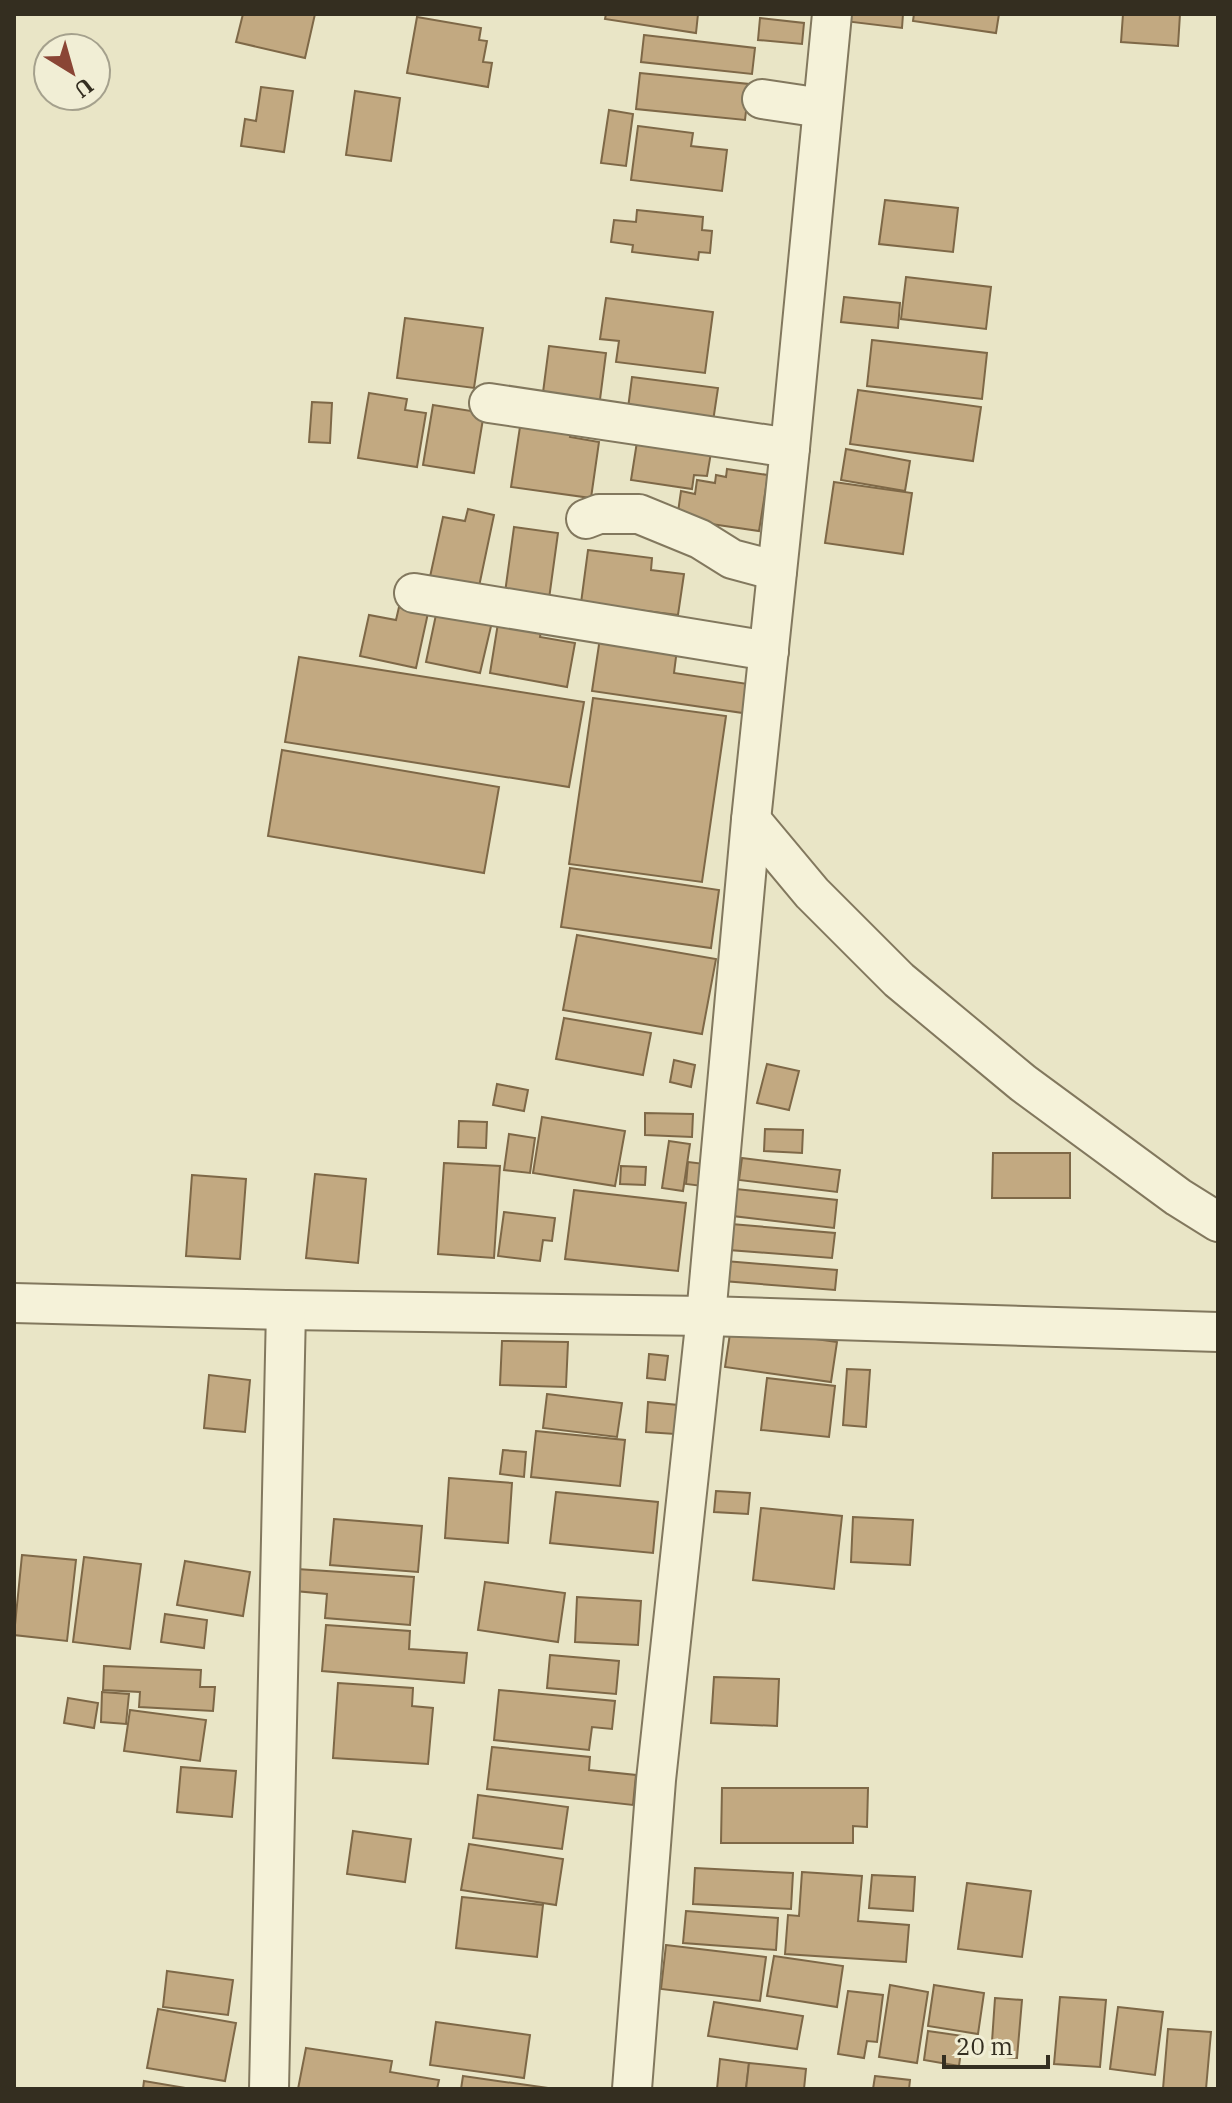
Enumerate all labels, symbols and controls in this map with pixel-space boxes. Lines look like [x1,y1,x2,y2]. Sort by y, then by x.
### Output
north arrow [32,32,112,112]
text: U [69,72,100,105]
scale bar [944,2019,1048,2069]
text: 20 m [956,2030,1013,2062]

